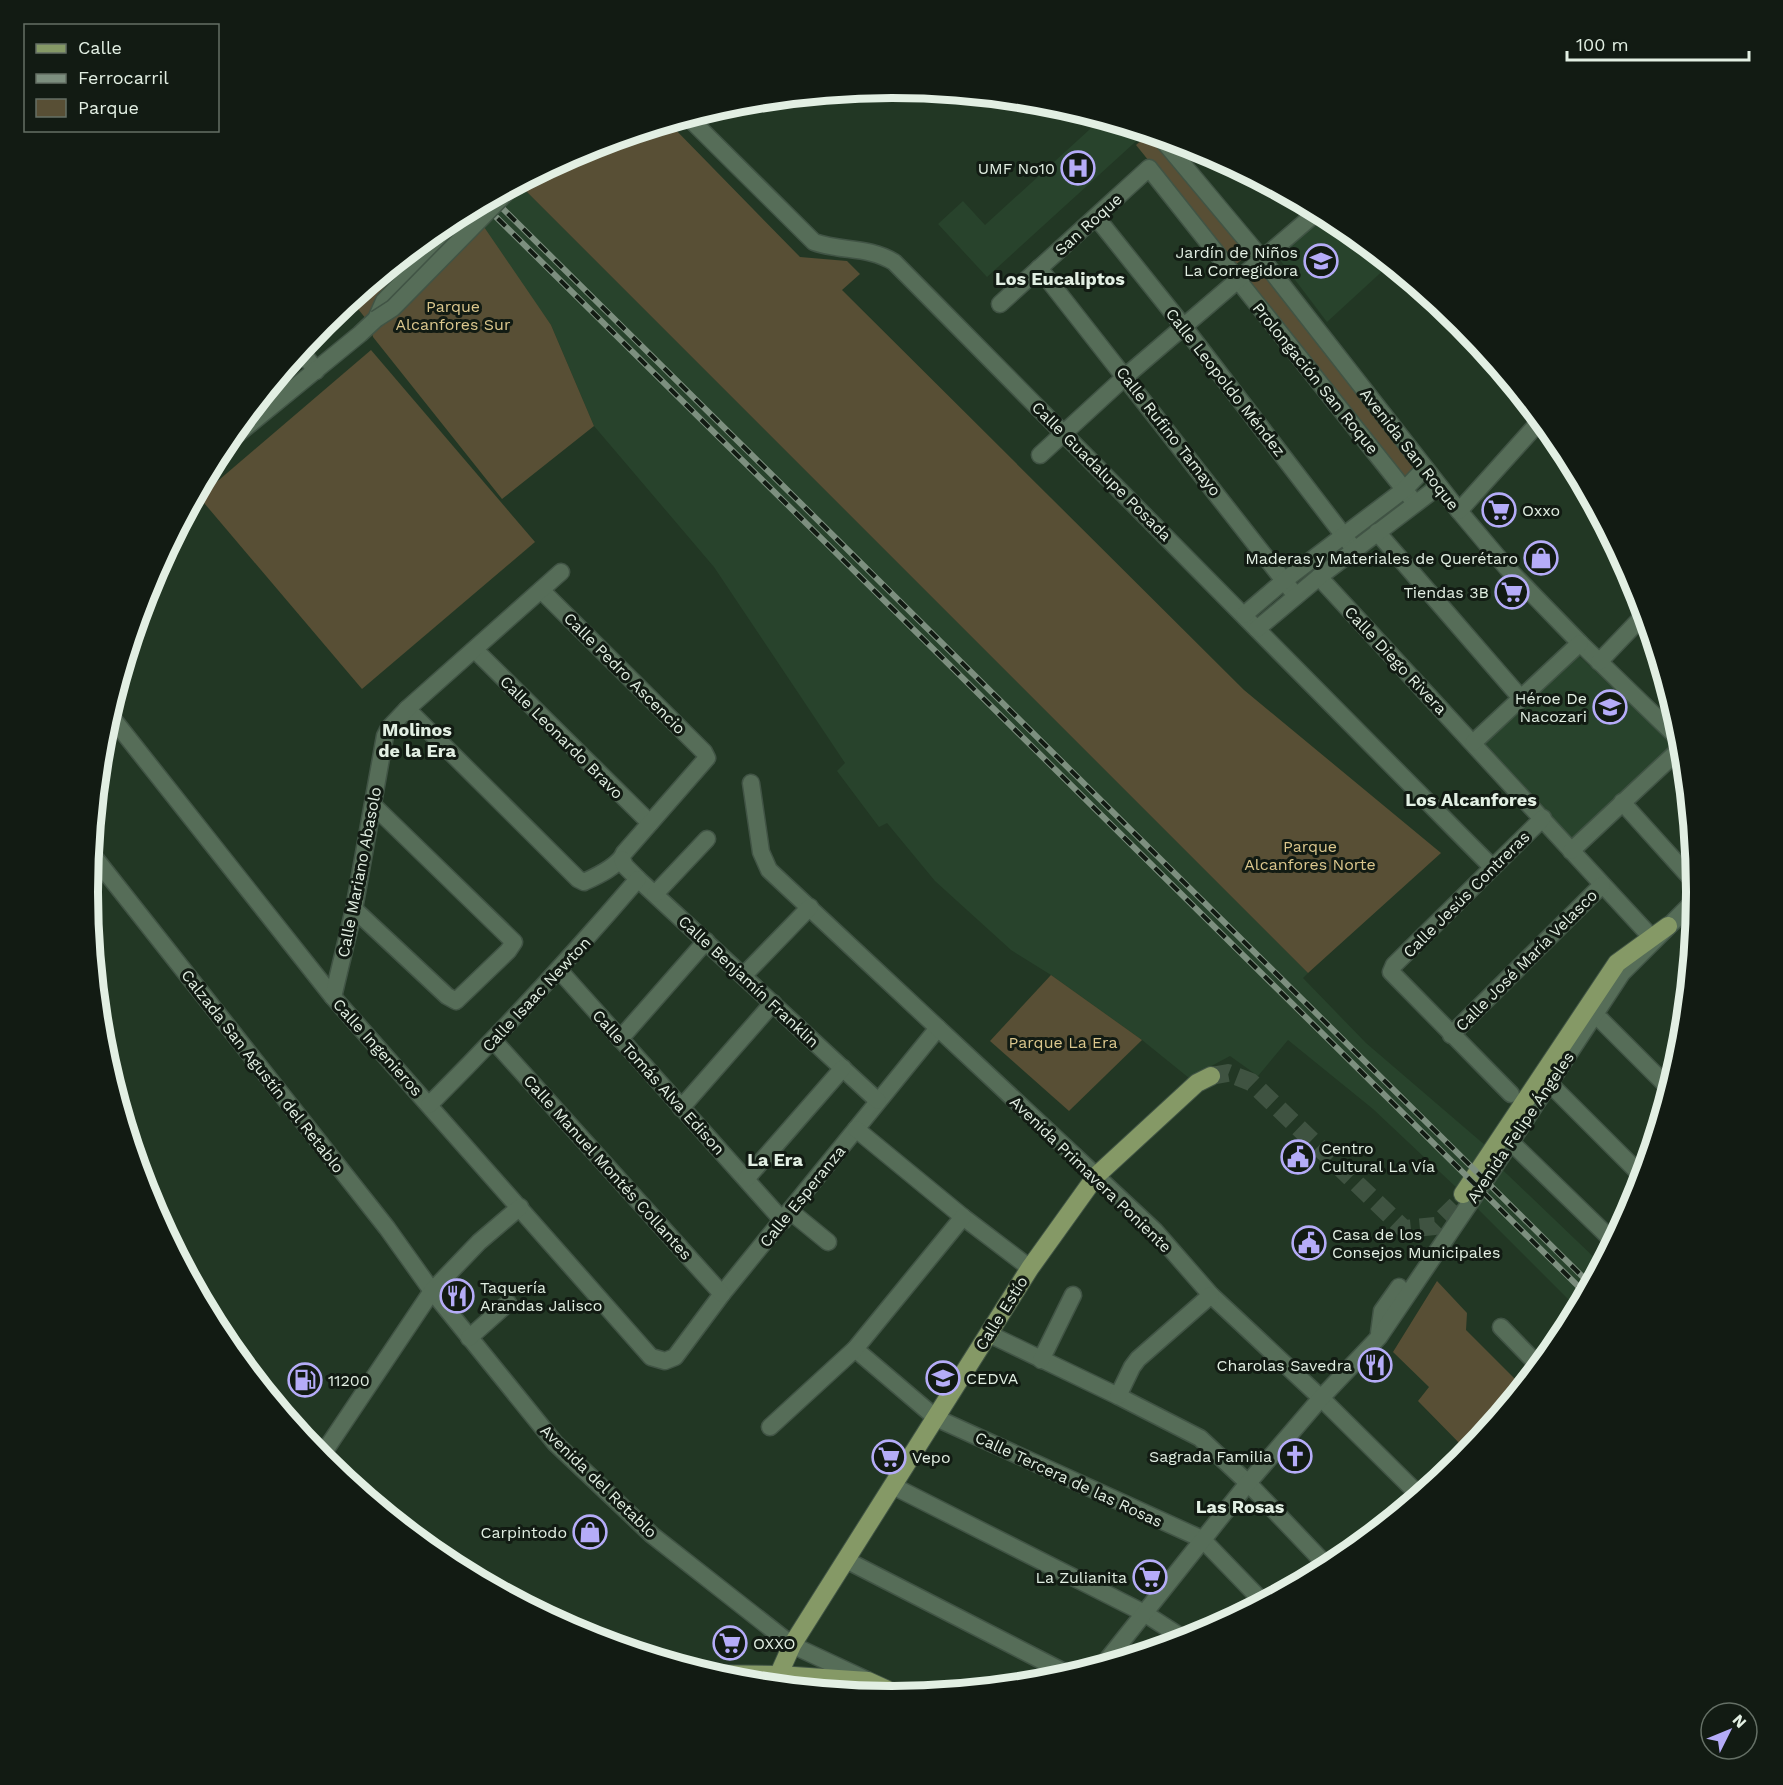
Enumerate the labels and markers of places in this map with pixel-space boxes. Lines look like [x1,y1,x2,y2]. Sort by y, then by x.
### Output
hospital icon: UMF No10 [1060,150,1096,186]
place label: UMF No10 [978,159,1055,178]
place label: Jardín de Niños La Corregidora [1176,243,1298,280]
school or university icon: Jardín de Niños La Corregidora [1303,243,1339,279]
supermarket icon: Oxxo [1481,492,1517,528]
place label: Oxxo [1522,501,1560,520]
shop icon: Maderas y Materiales de Querétaro [1523,540,1559,576]
place label: Maderas y Materiales de Querétaro [1245,549,1518,568]
supermarket icon: Tiendas 3B [1494,574,1530,610]
place label: Tiendas 3B [1403,583,1489,602]
place label: Héroe De Nacozari [1515,689,1587,726]
school or university icon: Héroe De Nacozari [1592,689,1628,725]
public building icon: Centro Cultural La Vía [1280,1139,1316,1175]
place label: Centro Cultural La Vía [1321,1139,1435,1176]
public building icon: Casa de los Consejos Municipales [1291,1225,1327,1261]
place label: Casa de los Consejos Municipales [1332,1225,1500,1262]
restaurant icon: Taquería Arandas Jalisco [439,1278,475,1314]
place label: Taquería Arandas Jalisco [480,1278,602,1315]
restaurant icon: Charolas Savedra [1357,1347,1393,1383]
place label: Charolas Savedra [1217,1356,1352,1375]
school or university icon: CEDVA [925,1360,961,1396]
fuel station icon: 11200 [287,1362,323,1398]
place label: CEDVA [966,1369,1019,1388]
place label: 11200 [328,1371,370,1390]
church icon: Sagrada Familia [1277,1438,1313,1474]
supermarket icon: Vepo [871,1439,907,1475]
place label: Sagrada Familia [1149,1447,1272,1466]
place label: Vepo [912,1448,951,1467]
shop icon: Carpintodo [572,1514,608,1550]
place label: Carpintodo [480,1523,567,1542]
supermarket icon: La Zulianita [1132,1559,1168,1595]
place label: La Zulianita [1036,1568,1127,1587]
supermarket icon: OXXO [712,1625,748,1661]
place label: OXXO [753,1634,795,1653]

